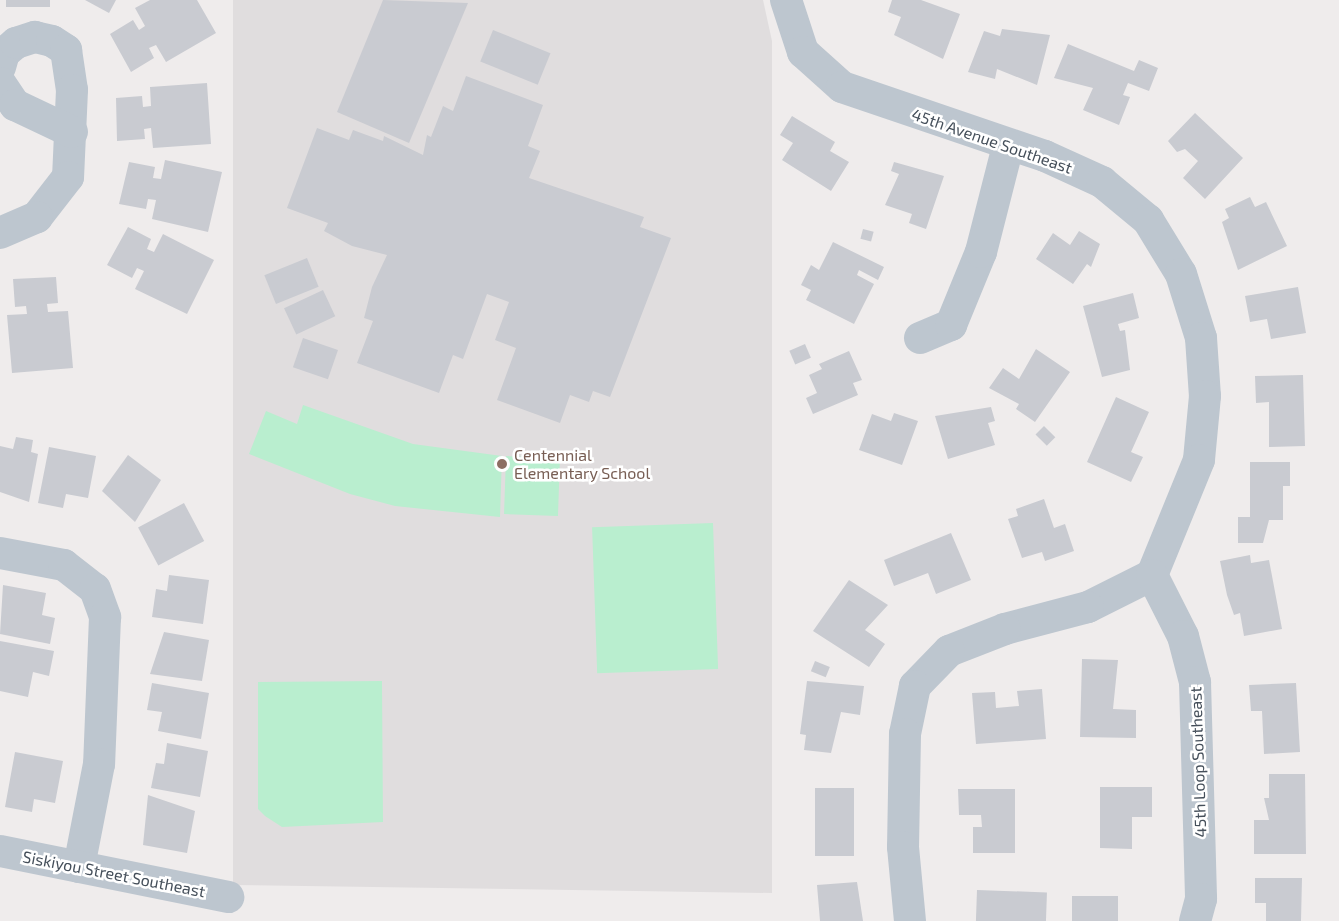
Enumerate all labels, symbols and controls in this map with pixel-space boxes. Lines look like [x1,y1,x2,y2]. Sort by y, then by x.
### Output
street label: 45th Avenue Southeast [909,104,1075,178]
place label: Centennial Elementary School [514,445,651,483]
marker: Centennial Elementary School [495,457,509,471]
street label: 45th Loop Southeast [1186,686,1210,838]
street label: Siskiyou Street Southeast [21,847,207,901]

